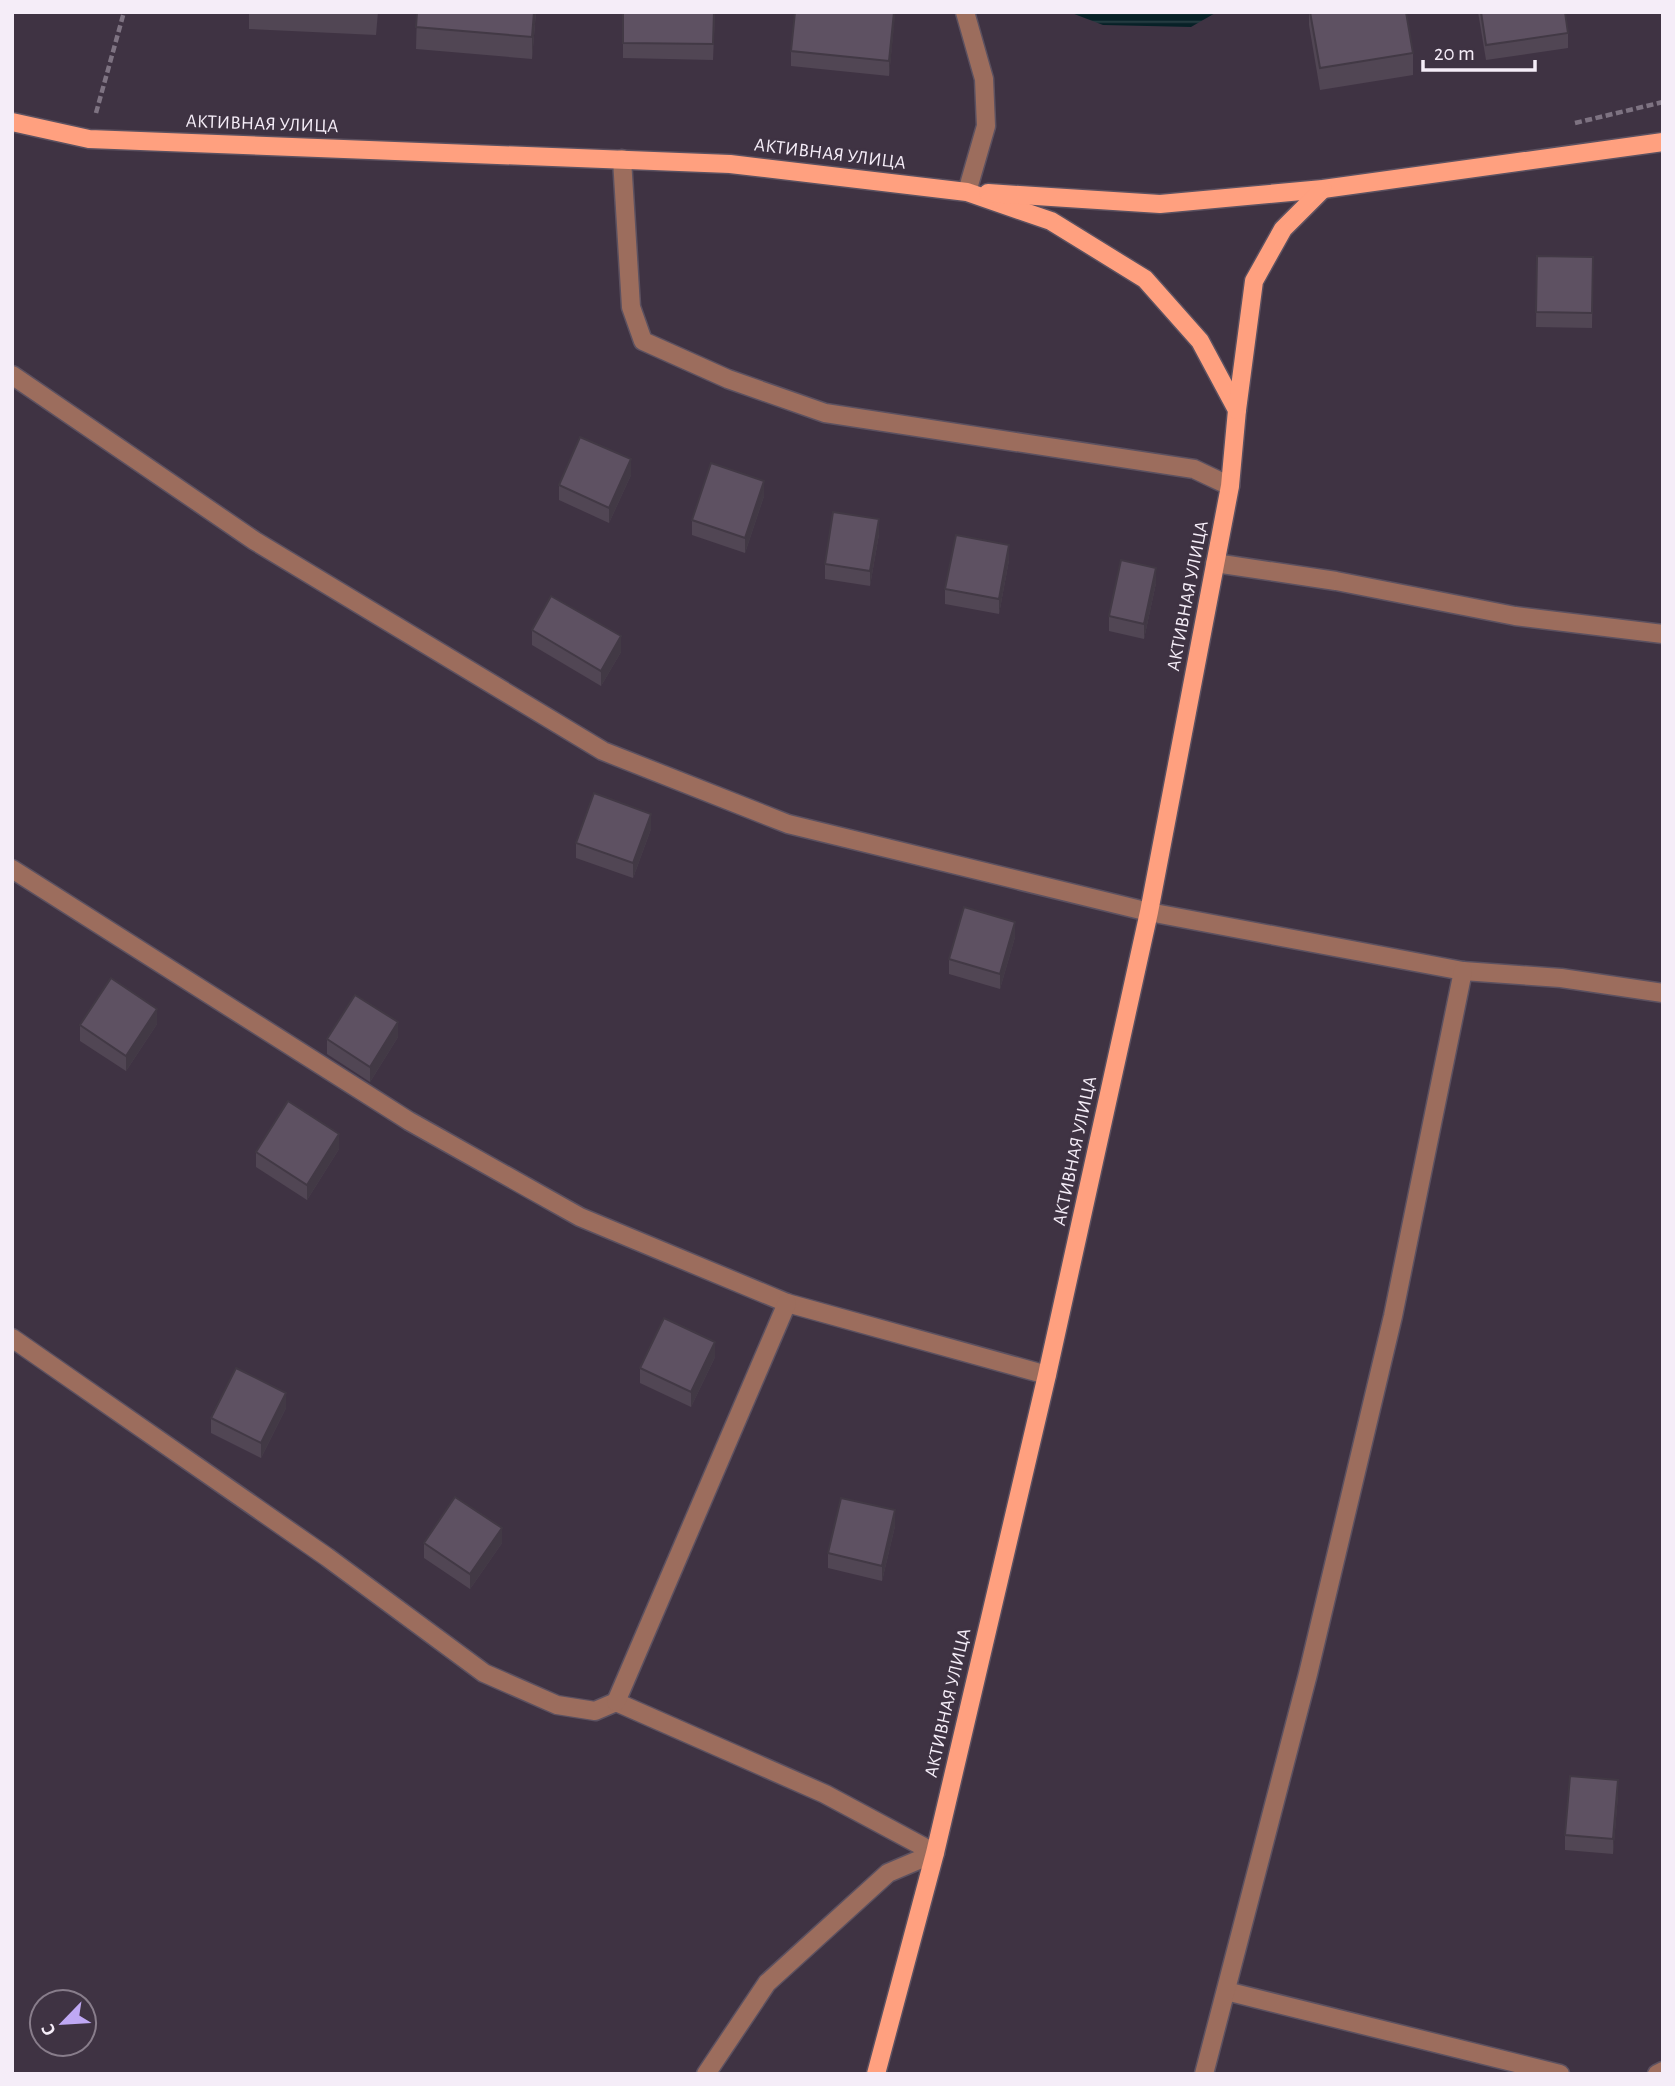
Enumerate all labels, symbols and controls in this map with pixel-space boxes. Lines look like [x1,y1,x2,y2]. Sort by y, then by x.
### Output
scale bar [1423,28,1535,72]
text: 20 m [1434,43,1475,64]
street label: АКТИВНАЯ УЛИЦА [185,112,339,136]
street label: АКТИВНАЯ УЛИЦА [753,135,907,173]
street label: АКТИВНАЯ УЛИЦА [1164,519,1212,673]
street label: АКТИВНАЯ УЛИЦА [1050,1074,1100,1228]
street label: АКТИВНАЯ УЛИЦА [922,1626,974,1780]
north arrow [28,1988,98,2058]
text: С [38,2021,60,2038]

